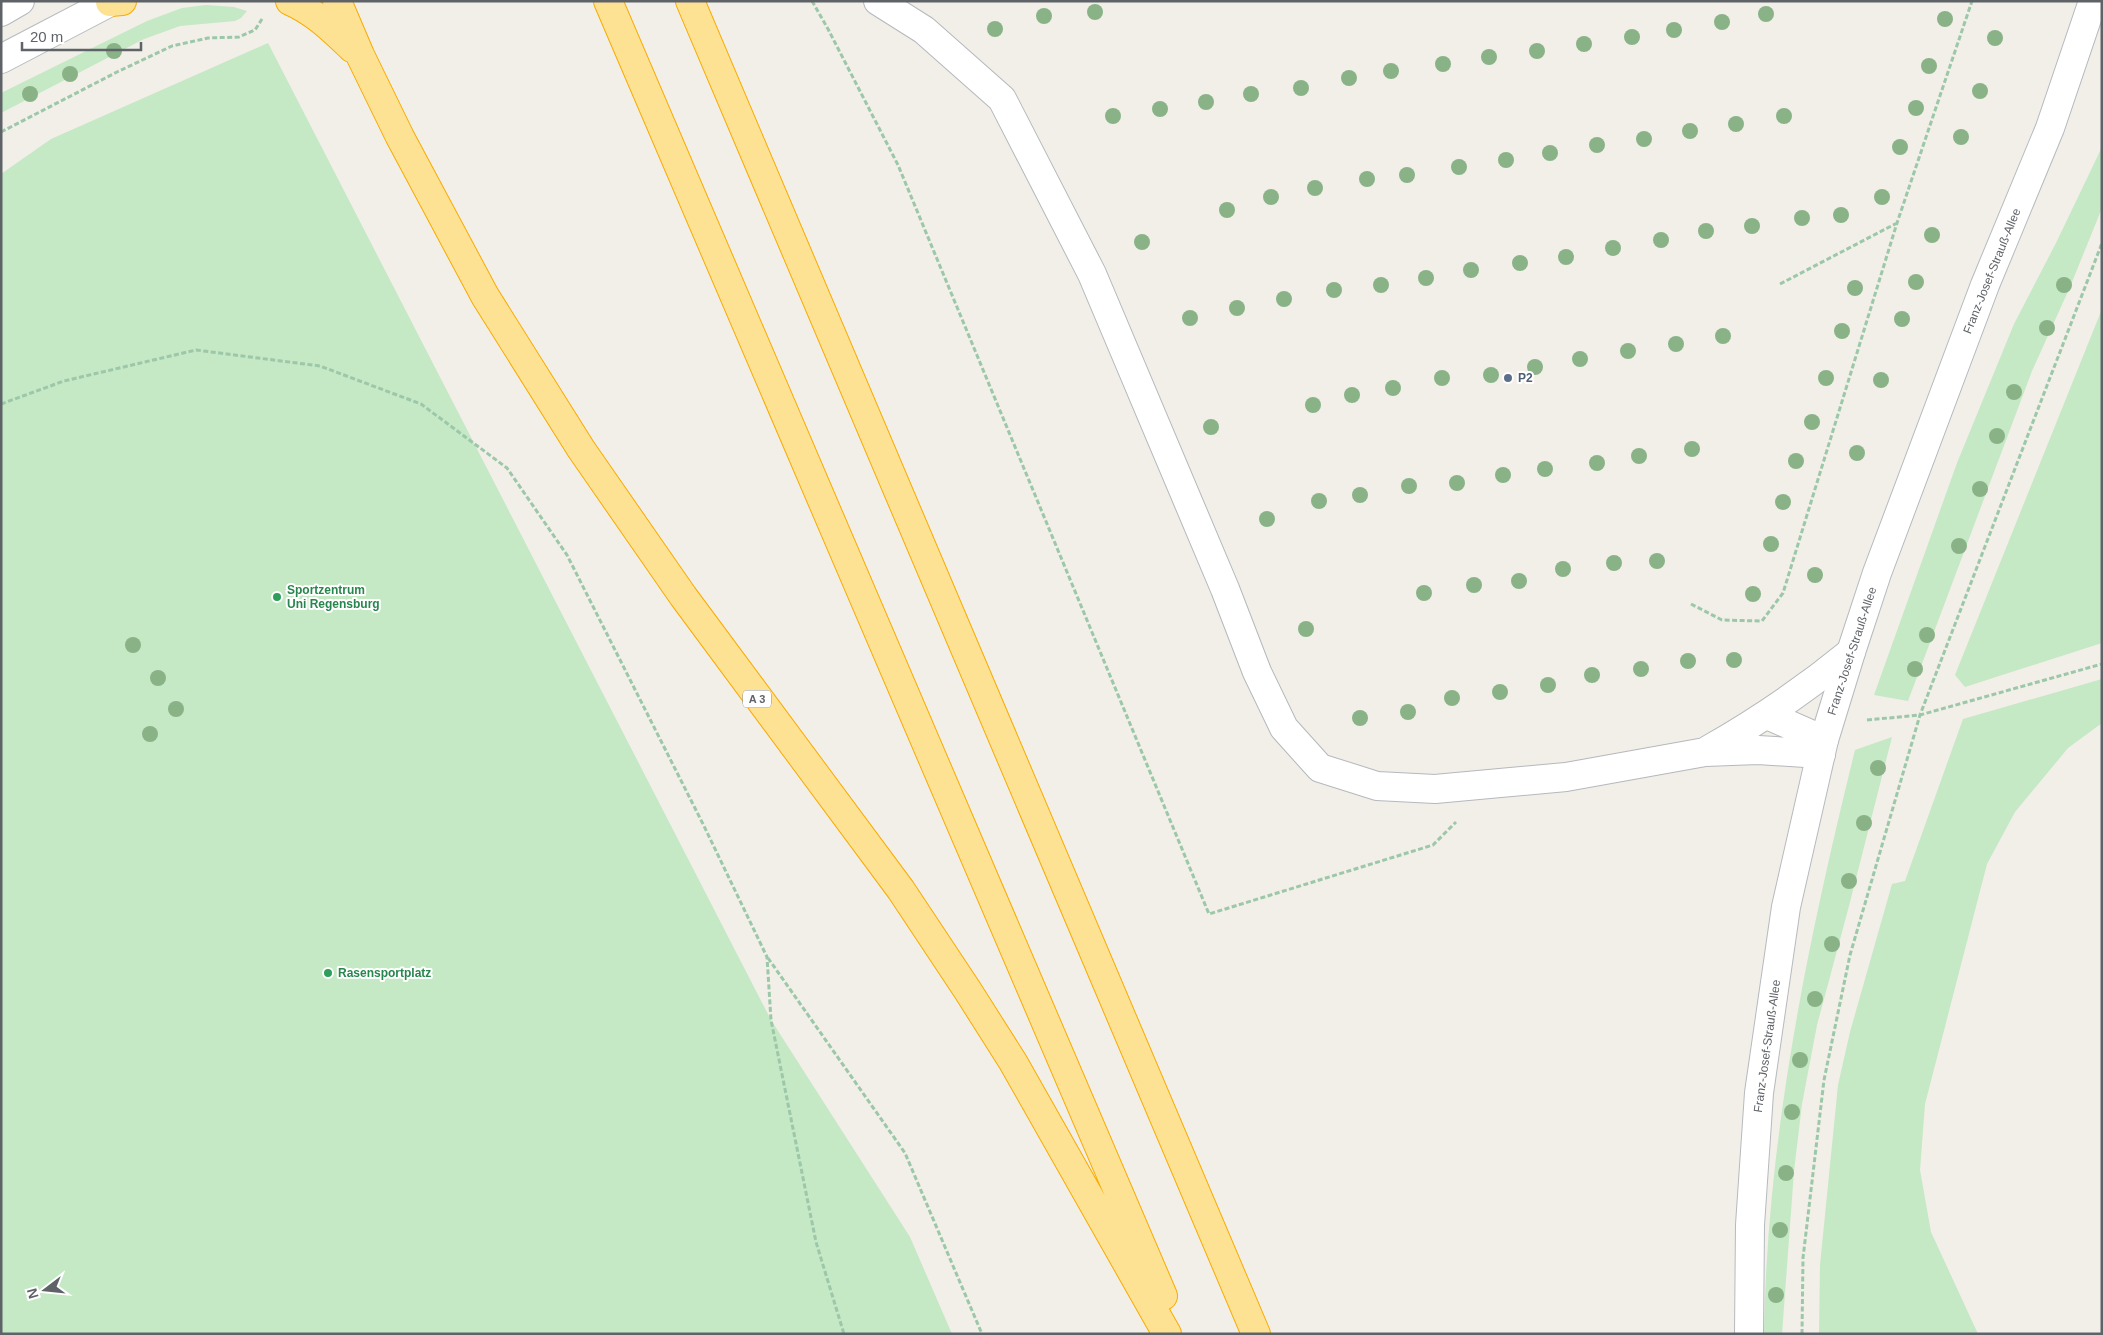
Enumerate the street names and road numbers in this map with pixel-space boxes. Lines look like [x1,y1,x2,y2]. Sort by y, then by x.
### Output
street label: Franz-Josef-Strauß-Allee [1960,206,2024,336]
street label: Franz-Josef-Strauß-Allee [1825,585,1879,717]
road number: A 3 [743,691,771,708]
street label: Franz-Josef-Strauß-Allee [1751,978,1783,1113]

